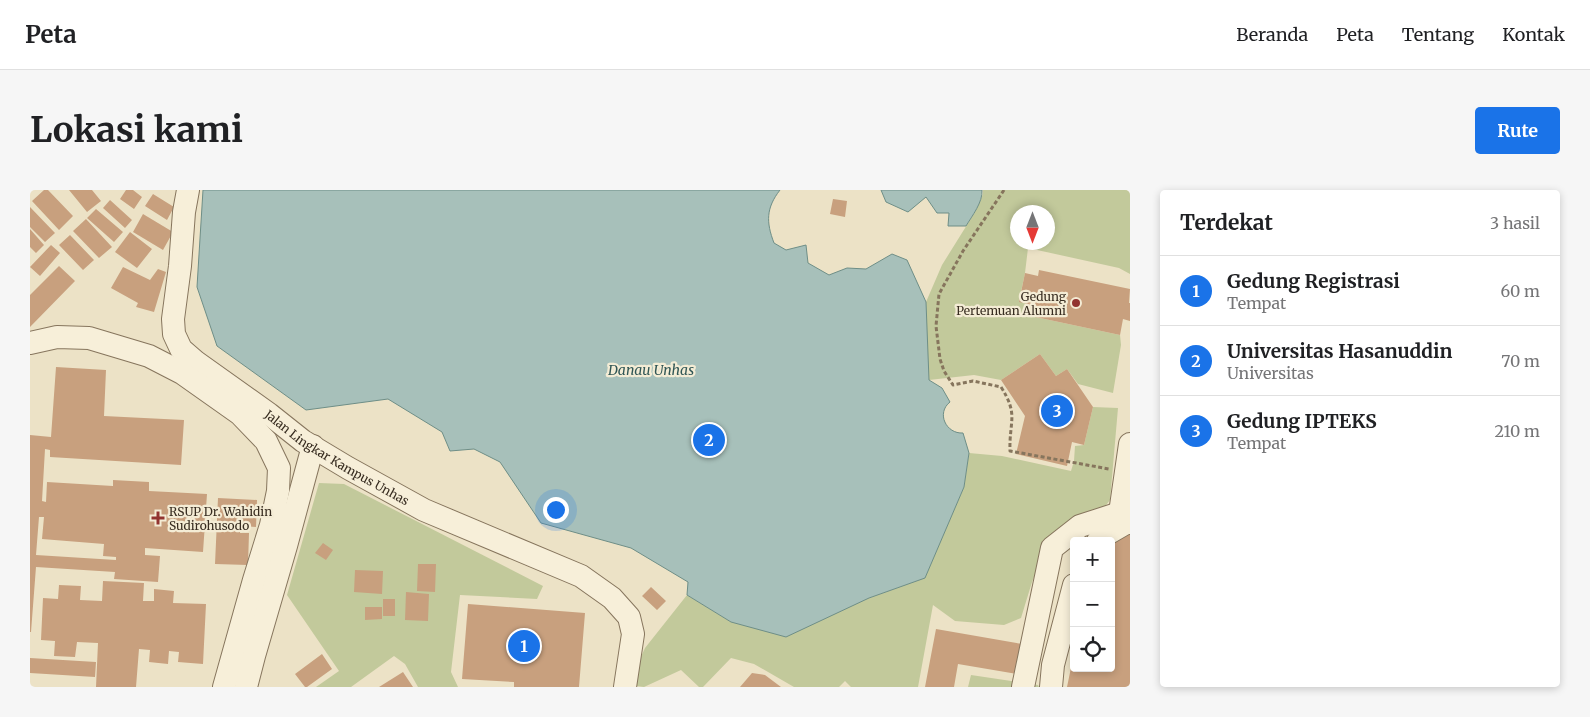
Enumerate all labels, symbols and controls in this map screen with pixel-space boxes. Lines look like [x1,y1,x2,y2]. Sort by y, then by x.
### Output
text: Peta [25,19,77,50]
text: Beranda [1236,23,1308,46]
text: Peta [1336,23,1374,46]
text: Tentang [1402,23,1474,46]
text: Kontak [1502,23,1565,46]
button: Rute [1475,107,1560,154]
text: Lokasi kami [30,108,243,152]
north arrow [1010,205,1055,250]
text: Terdekat [1180,209,1273,236]
text: 3 hasil [1490,213,1540,233]
text: Gedung Registrasi [1227,269,1400,293]
text: 1 [1192,281,1200,301]
text: 60 m [1500,281,1540,301]
place label: Gedung Pertemuan Alumni [956,289,1067,318]
text: Tempat [1227,293,1286,313]
marker: Gedung Pertemuan Alumni [1070,297,1082,309]
text: Universitas Hasanuddin [1227,339,1452,363]
text: 2 [1191,351,1201,371]
text: 70 m [1501,351,1540,371]
water label: Danau Unhas [607,361,694,379]
text: Universitas [1227,363,1314,383]
pin: 3 [1041,392,1073,430]
street label: Jalan Lingkar Kampus Unhas [262,406,412,508]
text: Gedung IPTEKS [1227,409,1377,433]
pin: 2 [693,421,725,459]
text: 3 [1191,421,1201,441]
text: 210 m [1495,421,1540,441]
text: Tempat [1227,433,1286,453]
your location [543,497,569,523]
place label: RSUP Dr. Wahidin Sudirohusodo [169,504,272,533]
marker: RSUP Dr. Wahidin Sudirohusodo [151,511,165,525]
map controls [1070,537,1115,672]
button: + [1070,537,1115,582]
button: − [1070,582,1115,627]
pin: 1 [508,627,540,665]
button: locate [1070,627,1115,672]

